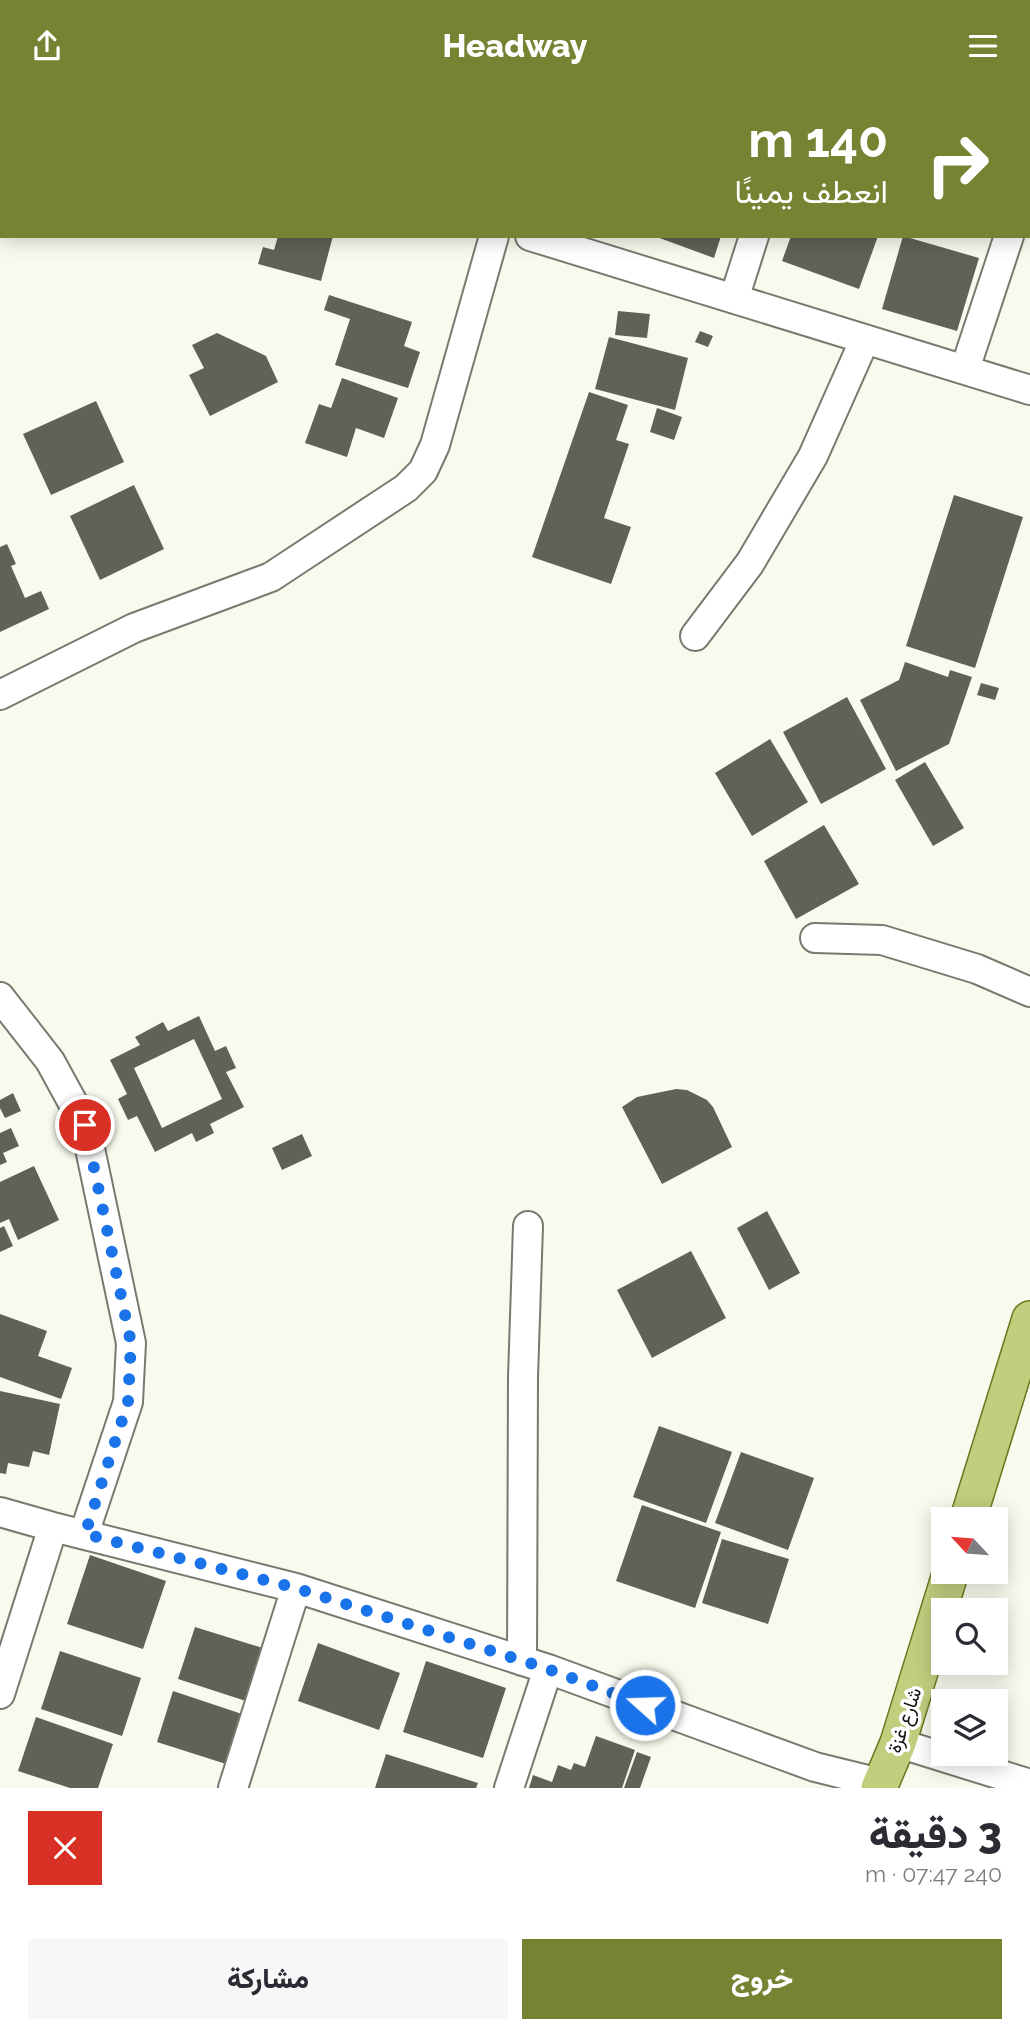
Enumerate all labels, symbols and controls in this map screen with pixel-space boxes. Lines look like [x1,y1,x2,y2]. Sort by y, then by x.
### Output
icon: share [28,27,66,65]
text: Headway [443,27,588,64]
icon: menu [964,27,1002,65]
text: 140 m [748,111,888,168]
icon: right [912,119,1003,210]
text: انعطف يمينًا [735,173,888,210]
pin [55,1095,115,1155]
icon: arrive [66,1106,104,1144]
north arrow [931,1507,1008,1584]
map controls [931,1507,1008,1766]
button: search [931,1598,1008,1675]
position arrow [608,1668,682,1742]
street label: شارع غزة [883,1684,927,1756]
button: layers [931,1689,1008,1766]
text: 3 دقيقة [869,1809,1002,1858]
button: close [28,1811,102,1885]
text: 240 m · 07:47 [865,1860,1002,1887]
button: مشاركة [28,1939,508,2019]
button: خروج [522,1939,1002,2019]

